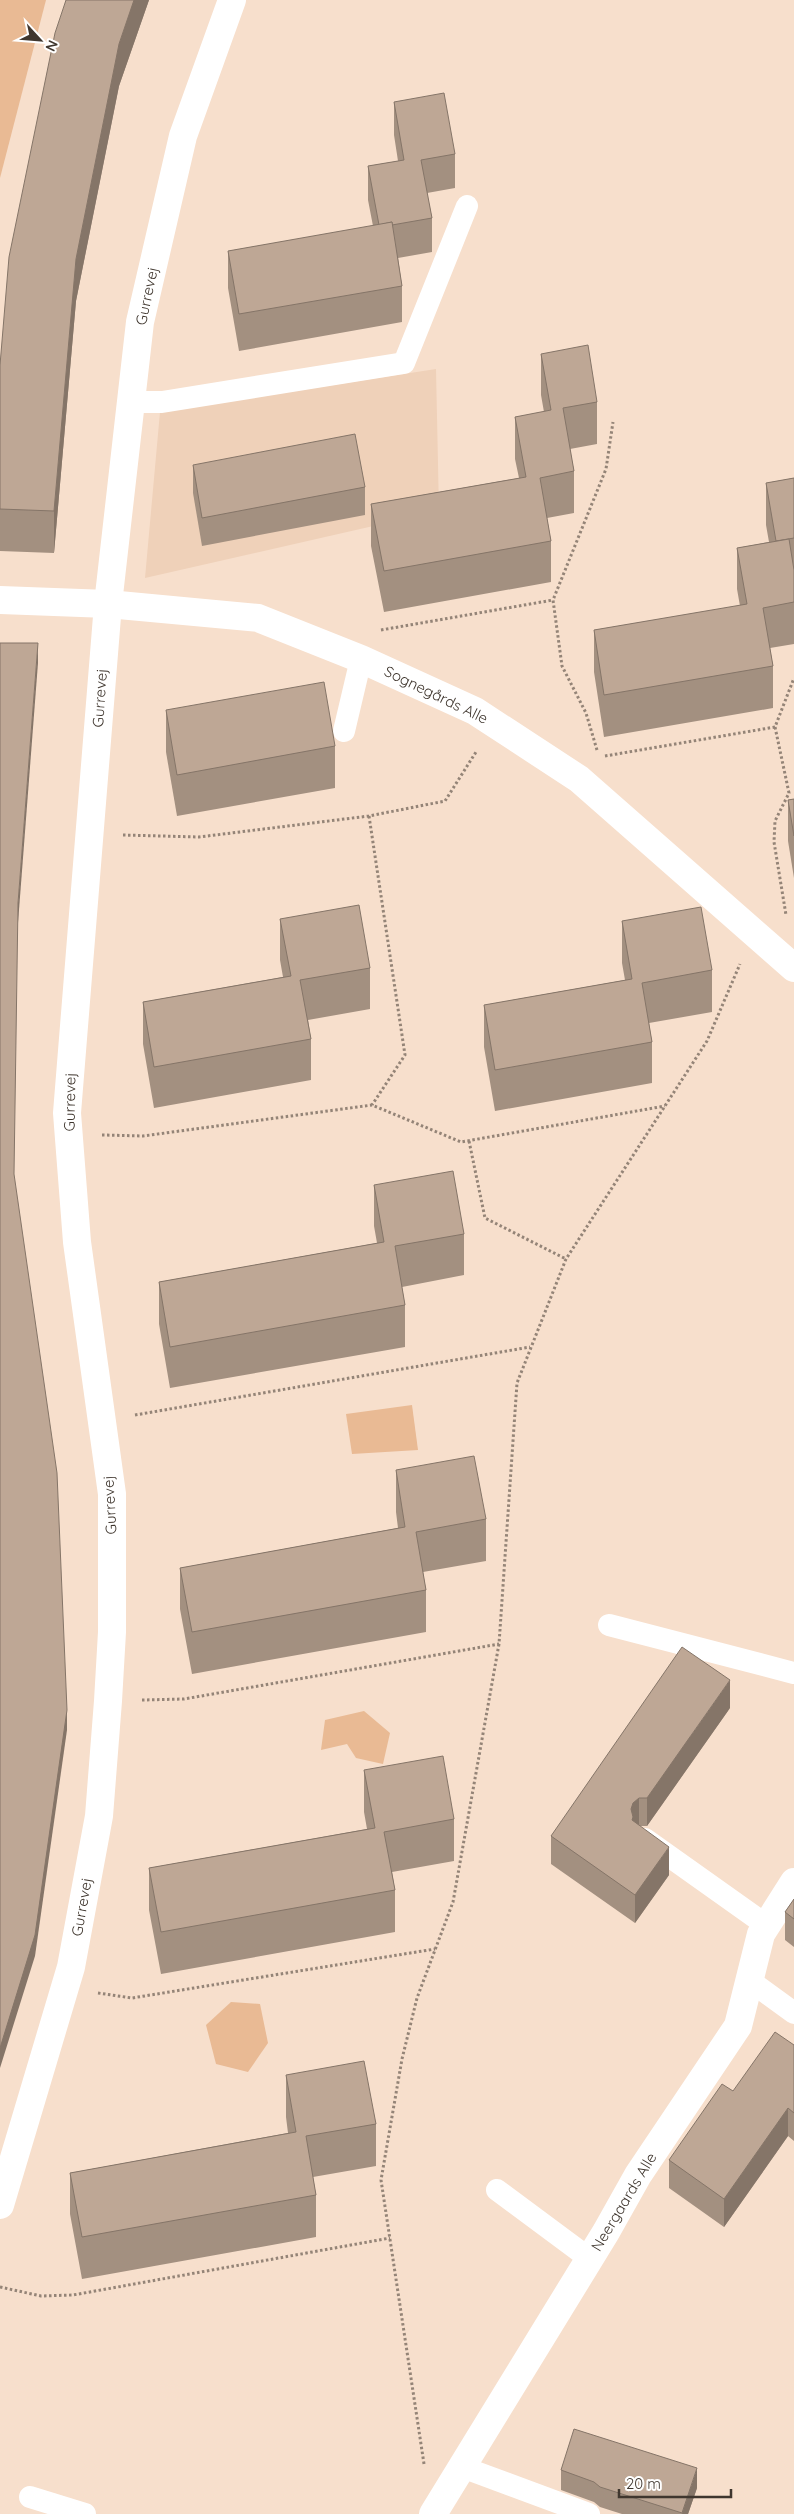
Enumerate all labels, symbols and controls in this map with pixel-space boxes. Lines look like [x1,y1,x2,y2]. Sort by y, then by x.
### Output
north arrow [15,15,65,65]
text: N [41,37,62,54]
street label: Gurrevej [131,265,162,327]
street label: Sognegårds Alle [381,661,491,728]
street label: Gurrevej [88,668,111,728]
street label: Gurrevej [59,1072,80,1132]
street label: Gurrevej [98,1475,121,1535]
street label: Gurrevej [67,1876,96,1938]
street label: Neergaards Alle [587,2149,660,2254]
scale bar [619,2466,732,2498]
text: 20 m [626,2474,661,2493]

